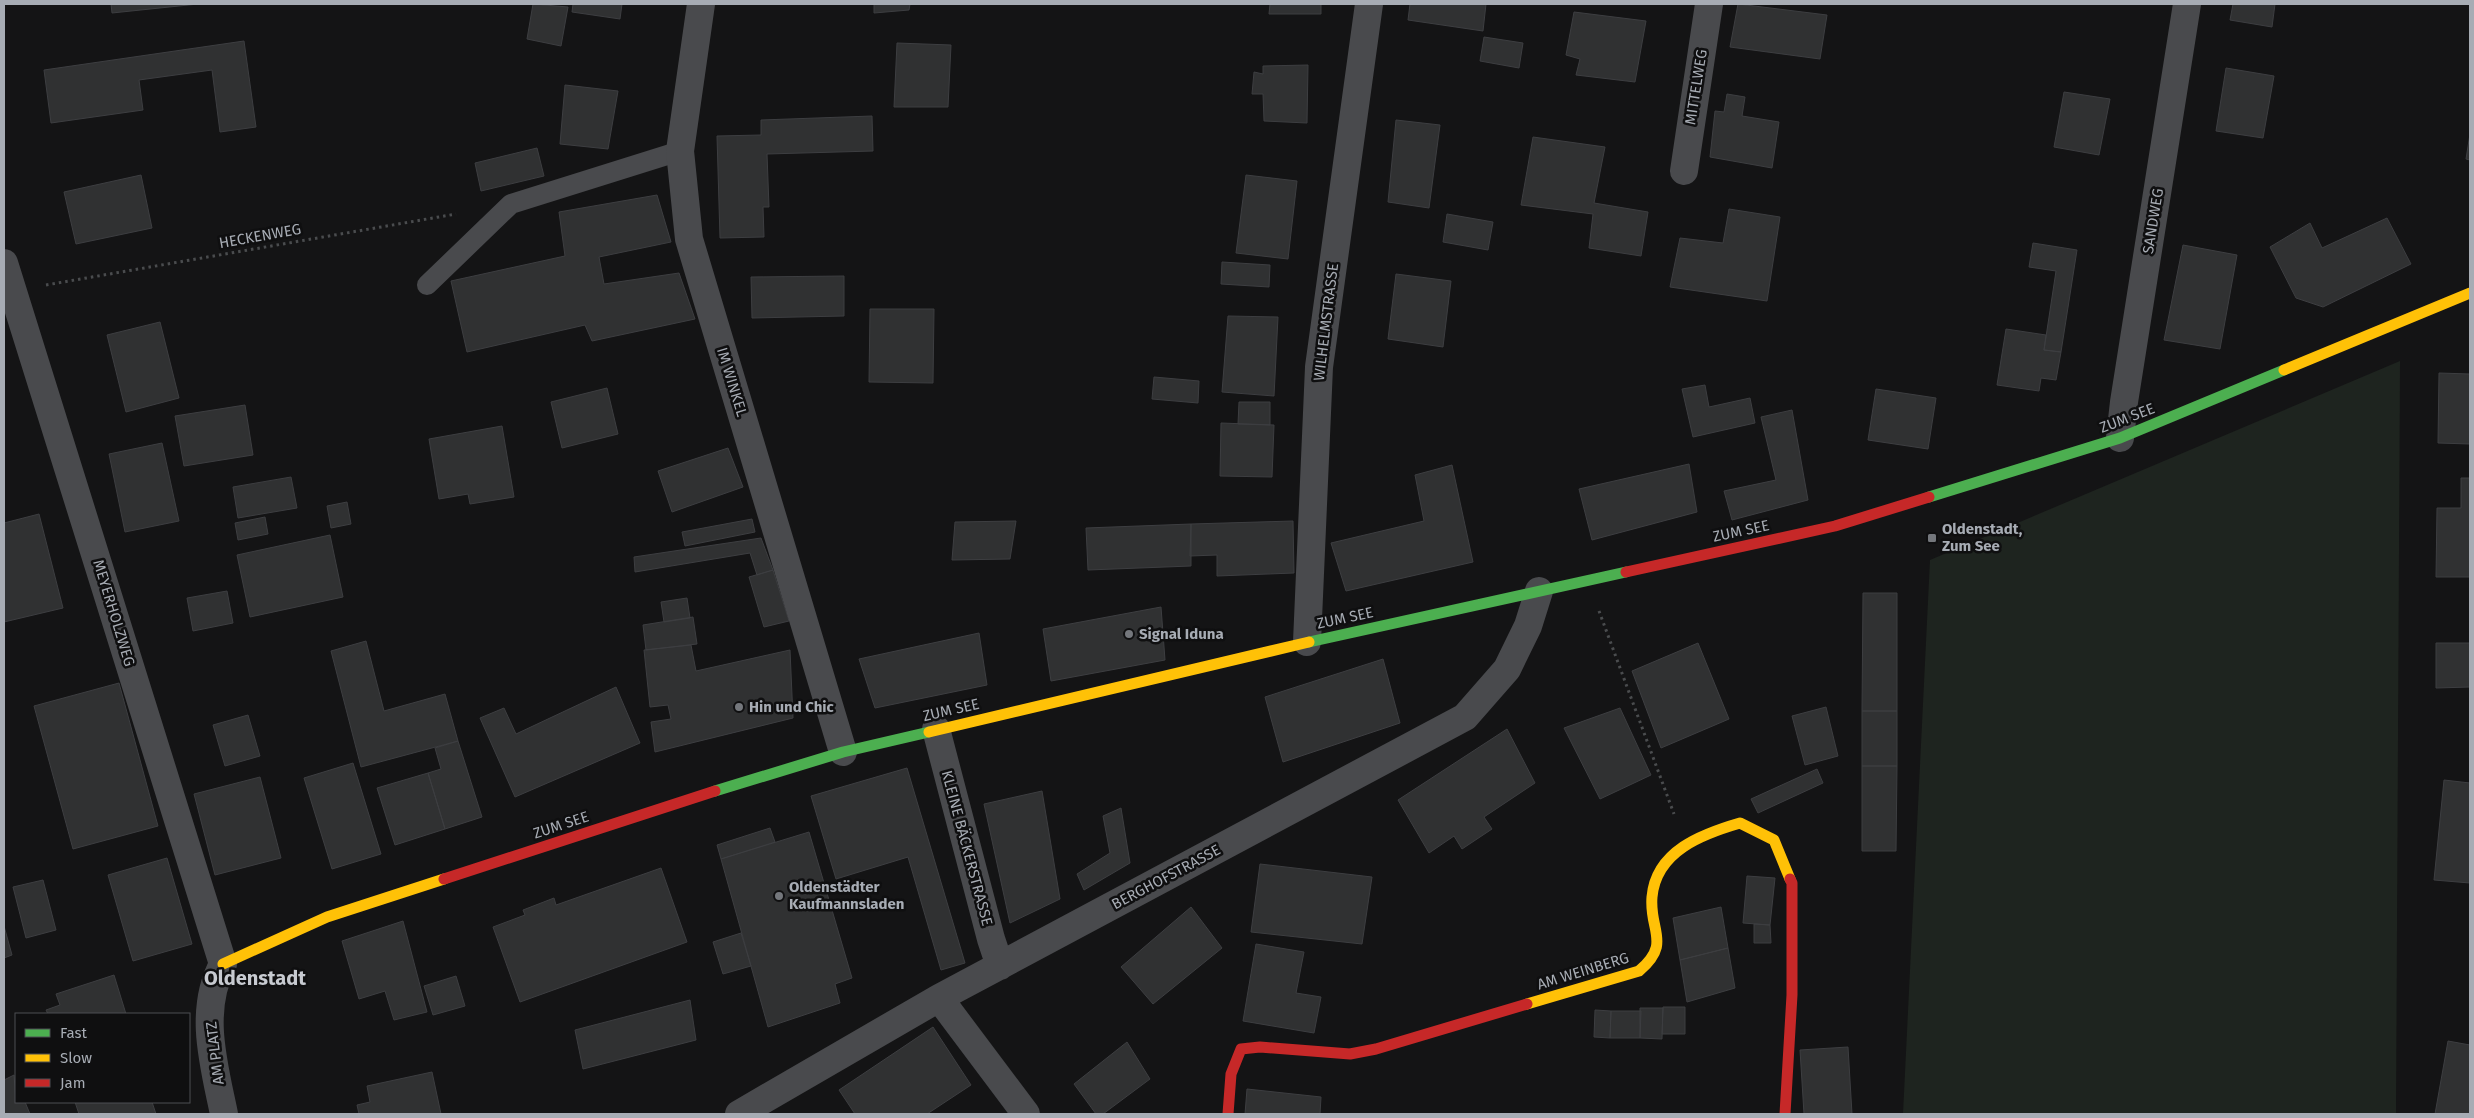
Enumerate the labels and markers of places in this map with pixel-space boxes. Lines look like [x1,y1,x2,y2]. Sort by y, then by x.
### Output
place label: Oldenstadt, Zum See [1942,520,2023,555]
marker: Oldenstadt, Zum See [1926,532,1938,544]
place label: Signal Iduna [1139,625,1224,643]
marker: Signal Iduna [1123,628,1135,640]
place label: Hin und Chic [749,698,835,716]
marker: Hin und Chic [733,701,745,713]
place label: Oldenstädter Kaufmannsladen [789,878,905,913]
marker: Oldenstädter Kaufmannsladen [773,890,785,902]

